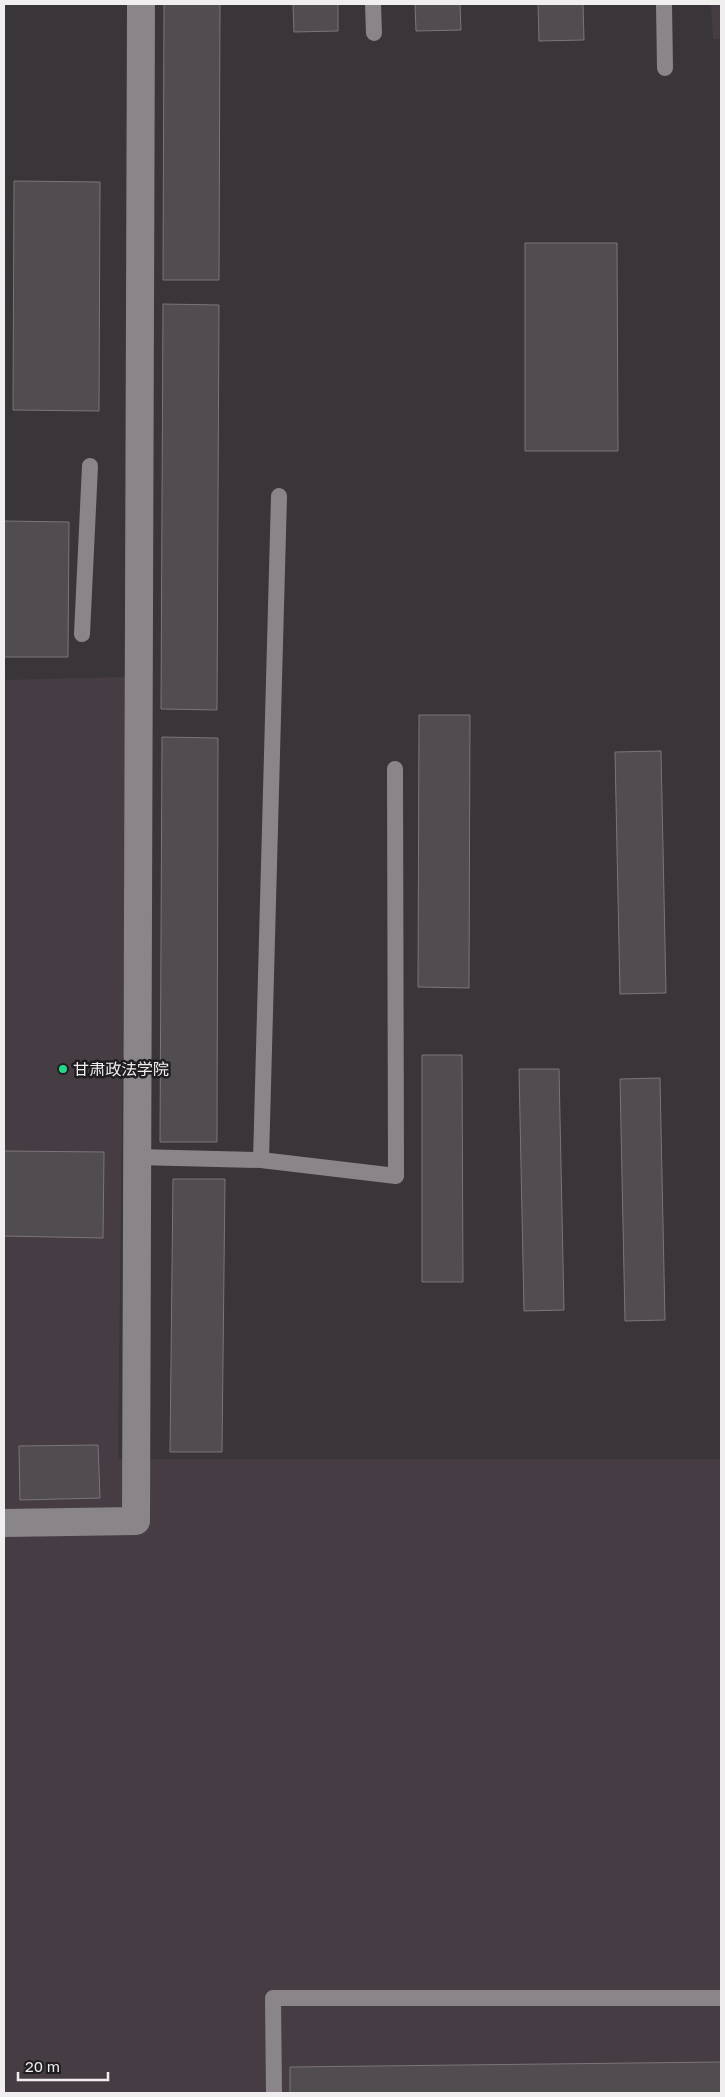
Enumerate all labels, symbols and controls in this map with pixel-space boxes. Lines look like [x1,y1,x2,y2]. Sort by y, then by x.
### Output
place label: 甘肃政法学院 [73,1059,169,1079]
marker: 甘肃政法学院 [57,1063,69,1075]
scale bar [18,2050,108,2082]
text: 20 m [25,2057,60,2075]

